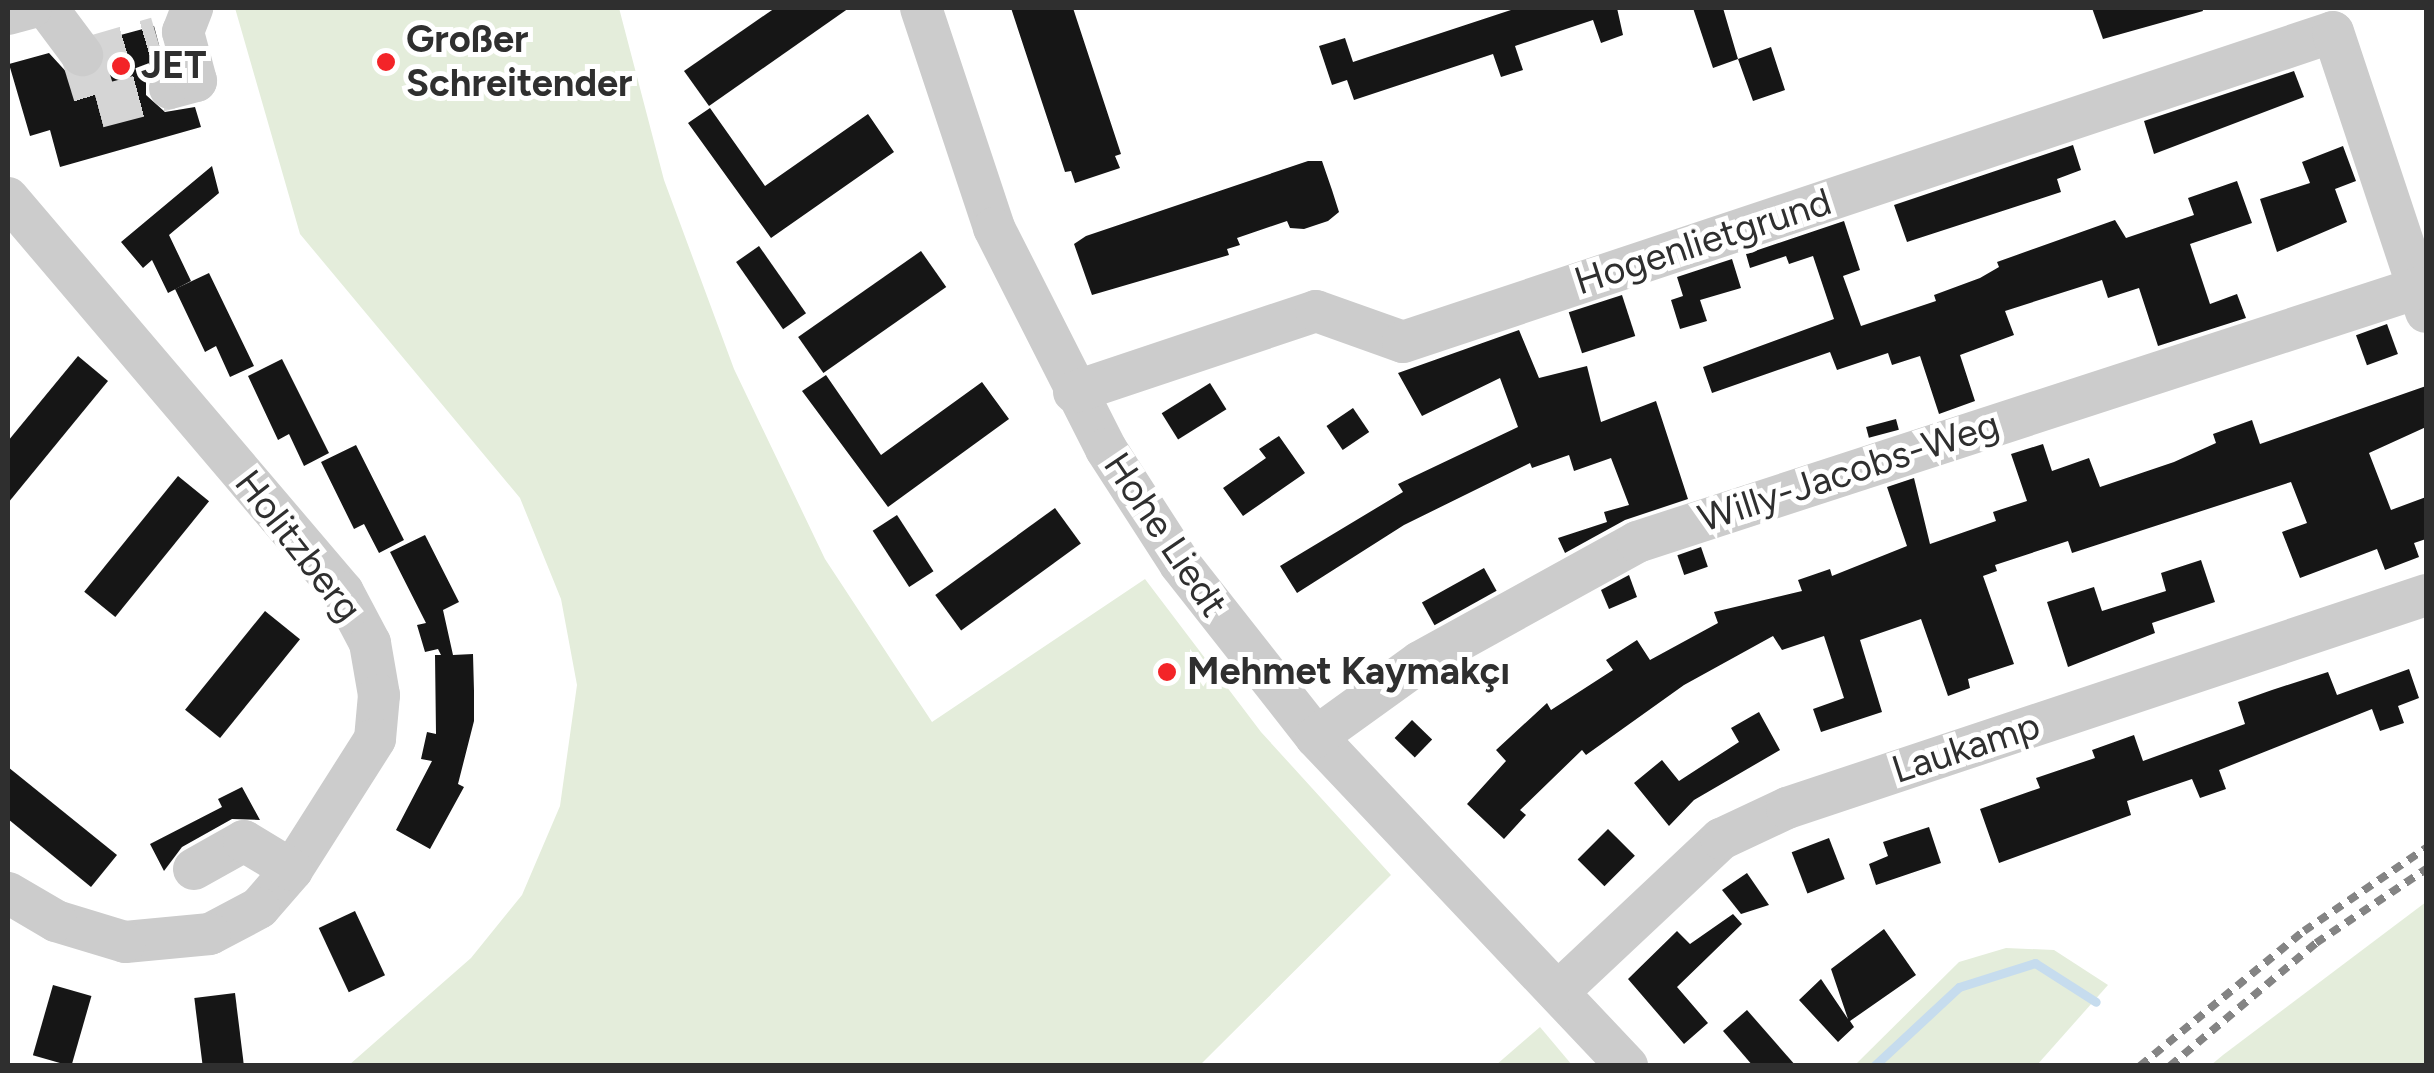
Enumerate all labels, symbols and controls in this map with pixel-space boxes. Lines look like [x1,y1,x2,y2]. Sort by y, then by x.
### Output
place label: Großer Schreitender [406,17,633,106]
place label: JET [141,43,207,89]
marker: Großer Schreitender [375,51,397,73]
marker: JET [110,55,132,77]
street label: Hogenlietgrund [1569,179,1837,305]
street label: Willy-Jacobs-Weg [1693,402,2005,542]
street label: Hohe Liedt [1094,444,1236,626]
street label: Holitzberg [225,461,371,631]
place label: Mehmet Kaymakçı [1187,649,1510,695]
marker: Mehmet Kaymakçı [1156,661,1178,683]
street label: Laukamp [1886,703,2046,793]

